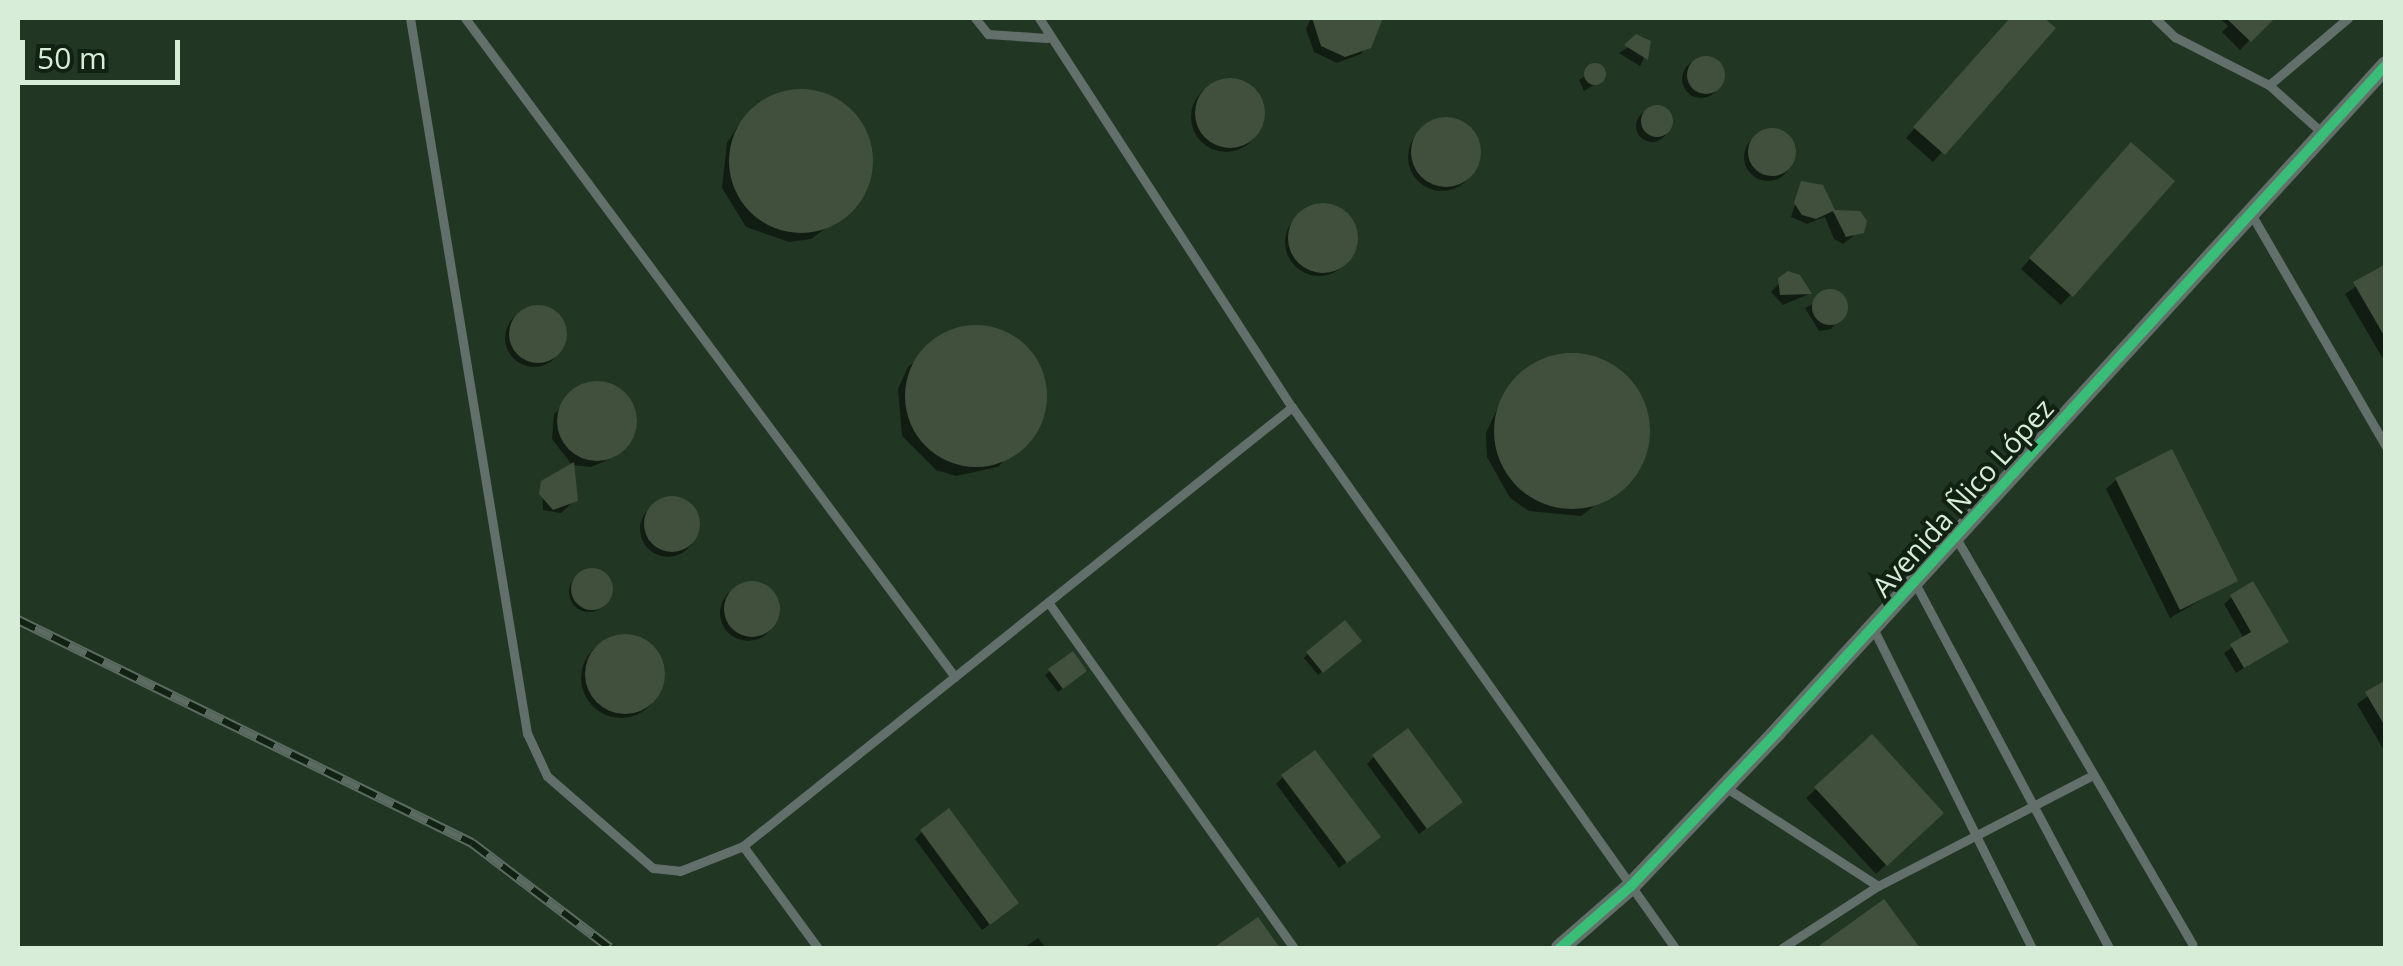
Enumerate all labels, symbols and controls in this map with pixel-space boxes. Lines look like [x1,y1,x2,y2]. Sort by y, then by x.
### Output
scale bar [25,20,185,82]
text: 50 m [37,37,107,78]
street label: Avenida Ñico López [1864,391,2060,603]

